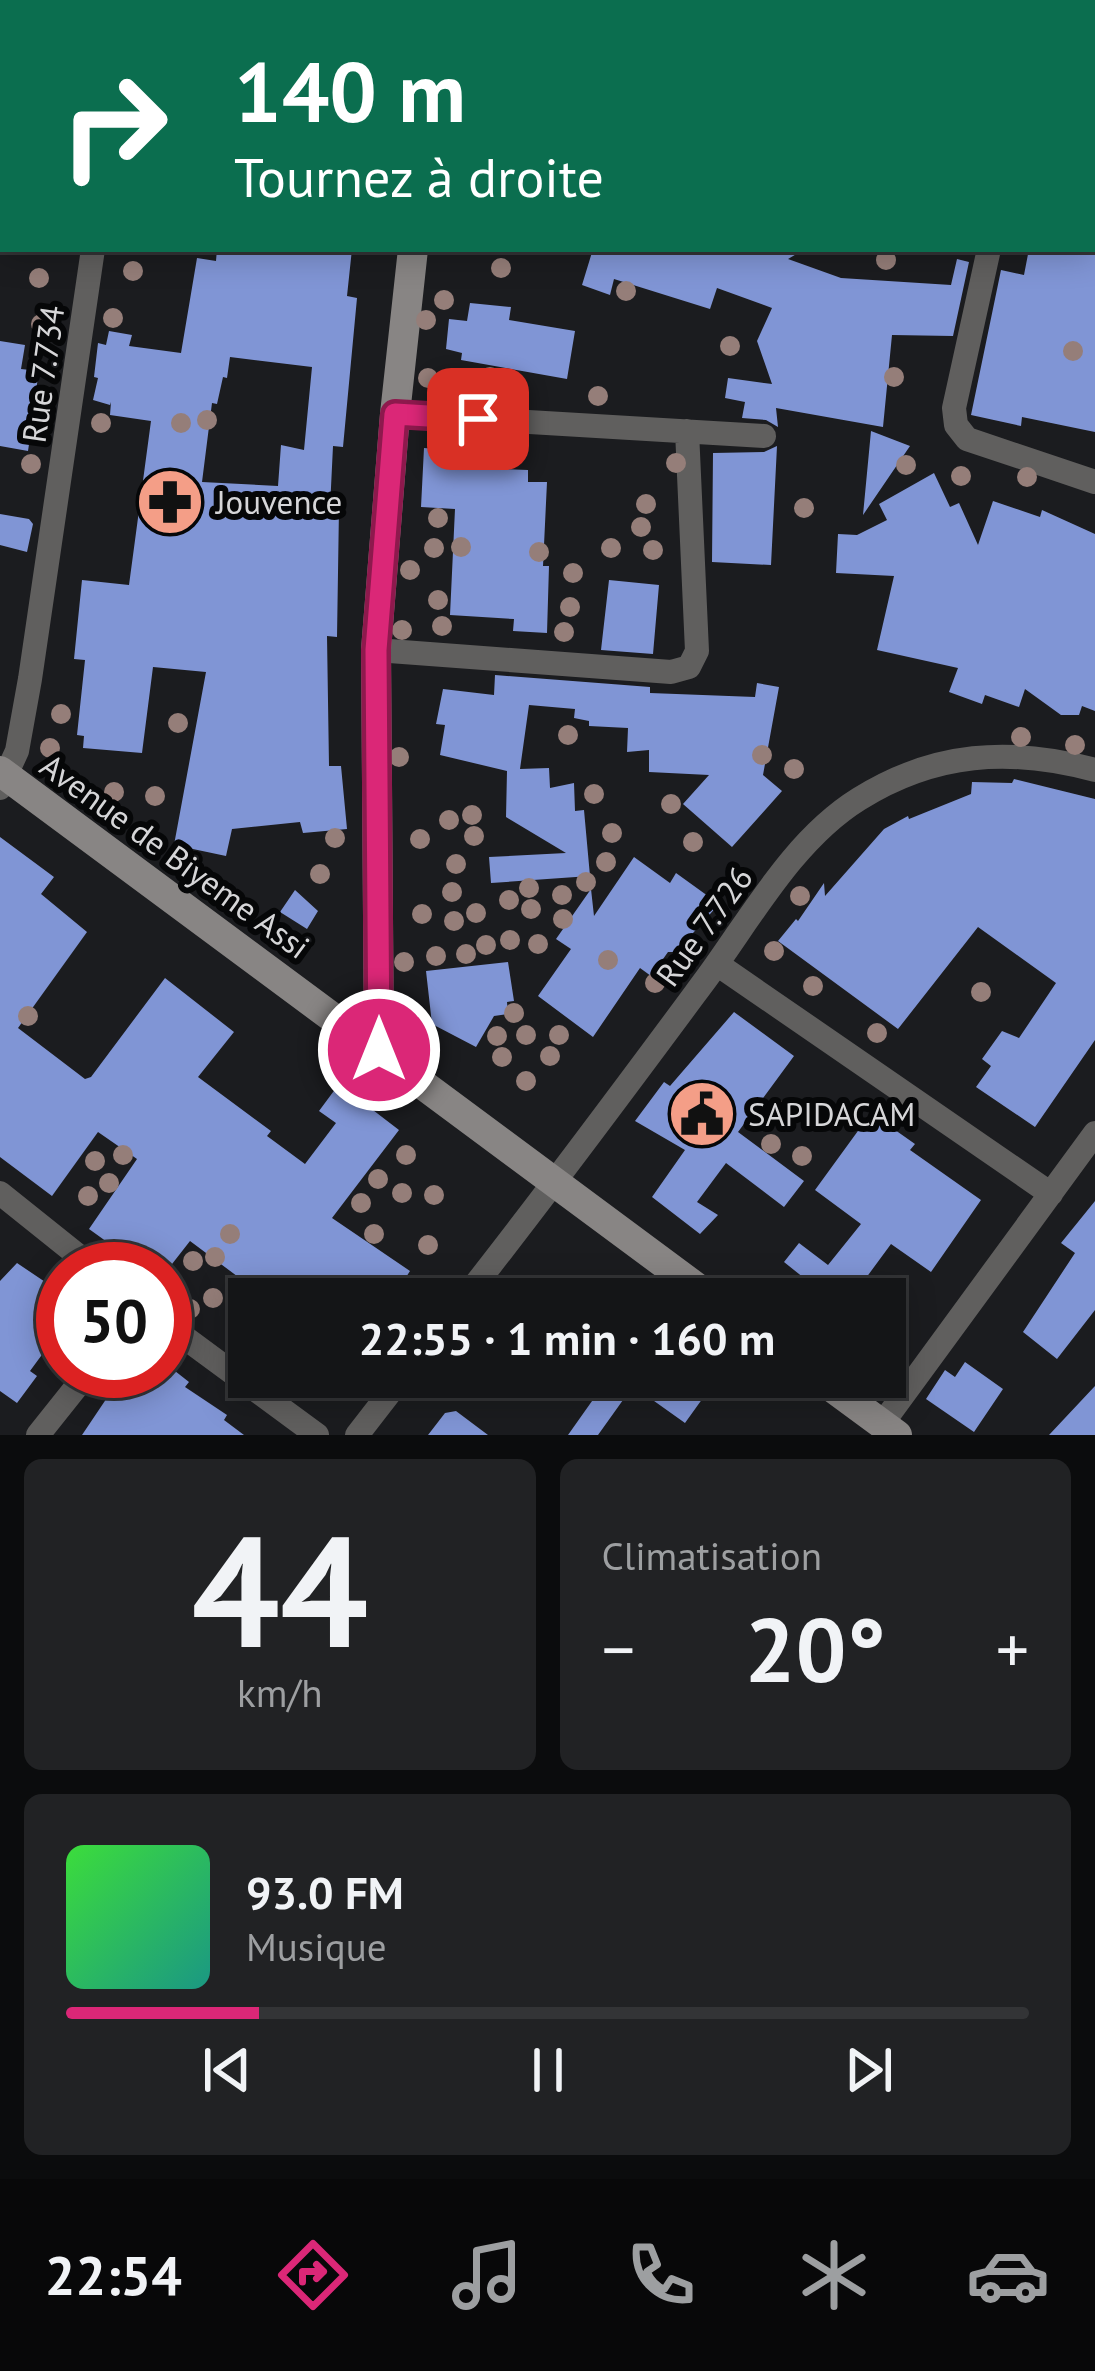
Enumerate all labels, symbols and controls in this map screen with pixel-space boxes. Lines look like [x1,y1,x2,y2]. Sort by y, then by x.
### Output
text: 140 m [234,36,466,145]
icon: right [36,48,192,204]
text: Tournez à droite [234,142,604,212]
street label: Rue 7.734 [12,303,73,445]
pin [427,368,529,470]
icon: arrive [445,386,511,452]
pharmacy icon: Jouvence [135,467,205,537]
place label: Jouvence [214,480,342,523]
street label: Avenue de Biyeme Assi [32,743,318,968]
street label: Rue 7.726 [646,857,762,994]
position arrow [316,987,442,1113]
public building icon: SAPIDACAM [667,1079,737,1149]
place label: SAPIDACAM [748,1092,915,1135]
speed limit sign: 50 [36,1242,192,1398]
text: 22:55 · 1 min · 160 m [359,1309,775,1367]
text: 44 [191,1488,368,1690]
text: Climatisation [602,1530,822,1581]
text: 20° [745,1590,886,1707]
text: − [602,1606,635,1691]
text: + [996,1606,1029,1691]
text: km/h [237,1667,323,1718]
text: 93.0 FM [246,1863,404,1921]
text: Musique [246,1921,387,1972]
icon: previous [194,2037,260,2103]
icon: pause [515,2037,581,2103]
icon: next [836,2037,902,2103]
icon: directions [271,2233,355,2317]
icon: music [445,2233,529,2317]
icon: phone [619,2233,703,2317]
icon: climate [792,2233,876,2317]
icon: car [966,2233,1050,2317]
text: 22:54 [45,2240,182,2310]

